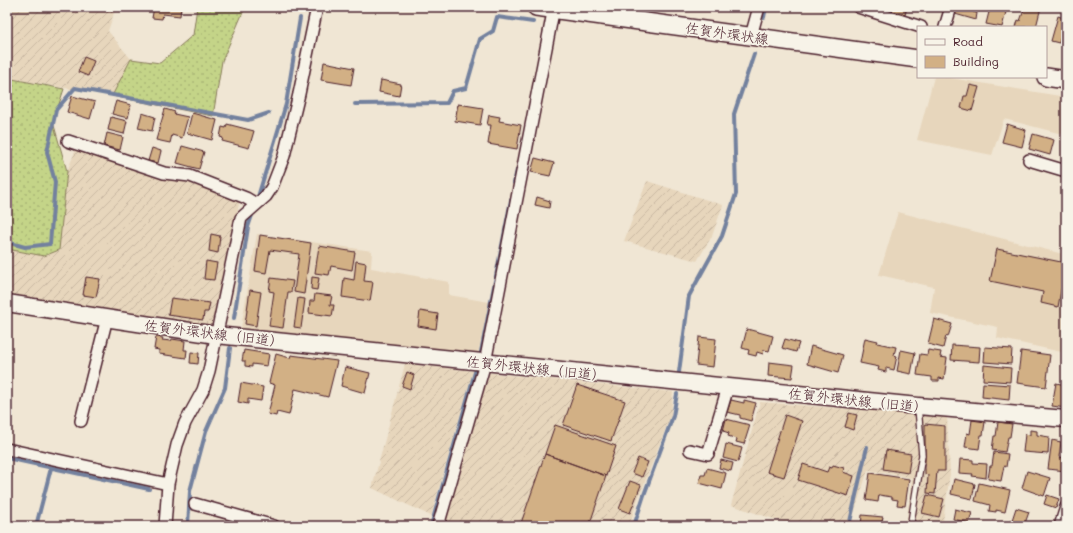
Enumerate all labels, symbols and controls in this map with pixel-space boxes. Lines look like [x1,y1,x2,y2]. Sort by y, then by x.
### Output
street label: 佐賀外環状線 [684,18,770,48]
legend [917,26,1047,78]
text: Road [953,33,983,49]
text: Building [953,53,999,69]
street label: 佐賀外環状線（旧道） [143,315,285,351]
street label: 佐賀外環状線（旧道） [465,351,607,385]
street label: 佐賀外環状線（旧道） [787,383,929,417]

